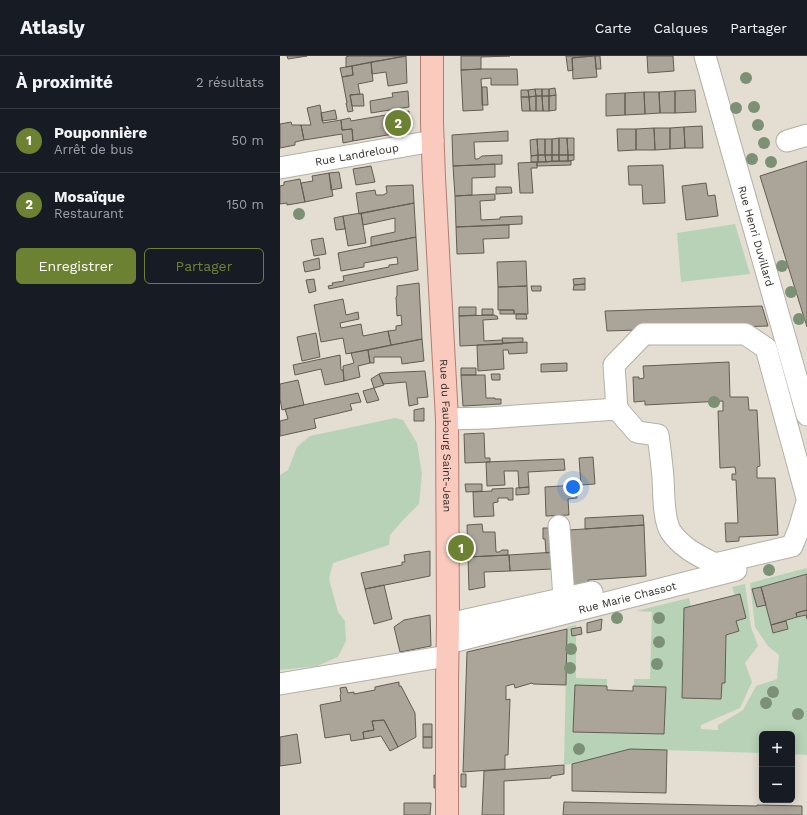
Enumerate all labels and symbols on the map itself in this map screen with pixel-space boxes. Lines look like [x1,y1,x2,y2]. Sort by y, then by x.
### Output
pin: 2 [385,108,411,138]
street label: Rue Landreloup [314,141,400,169]
street label: Rue Henri Duvillard [735,184,776,288]
street label: Rue du Faubourg Saint-Jean [437,359,453,512]
your location [563,477,583,497]
pin: 1 [448,533,474,563]
street label: Rue Marie Chassot [577,579,678,617]

